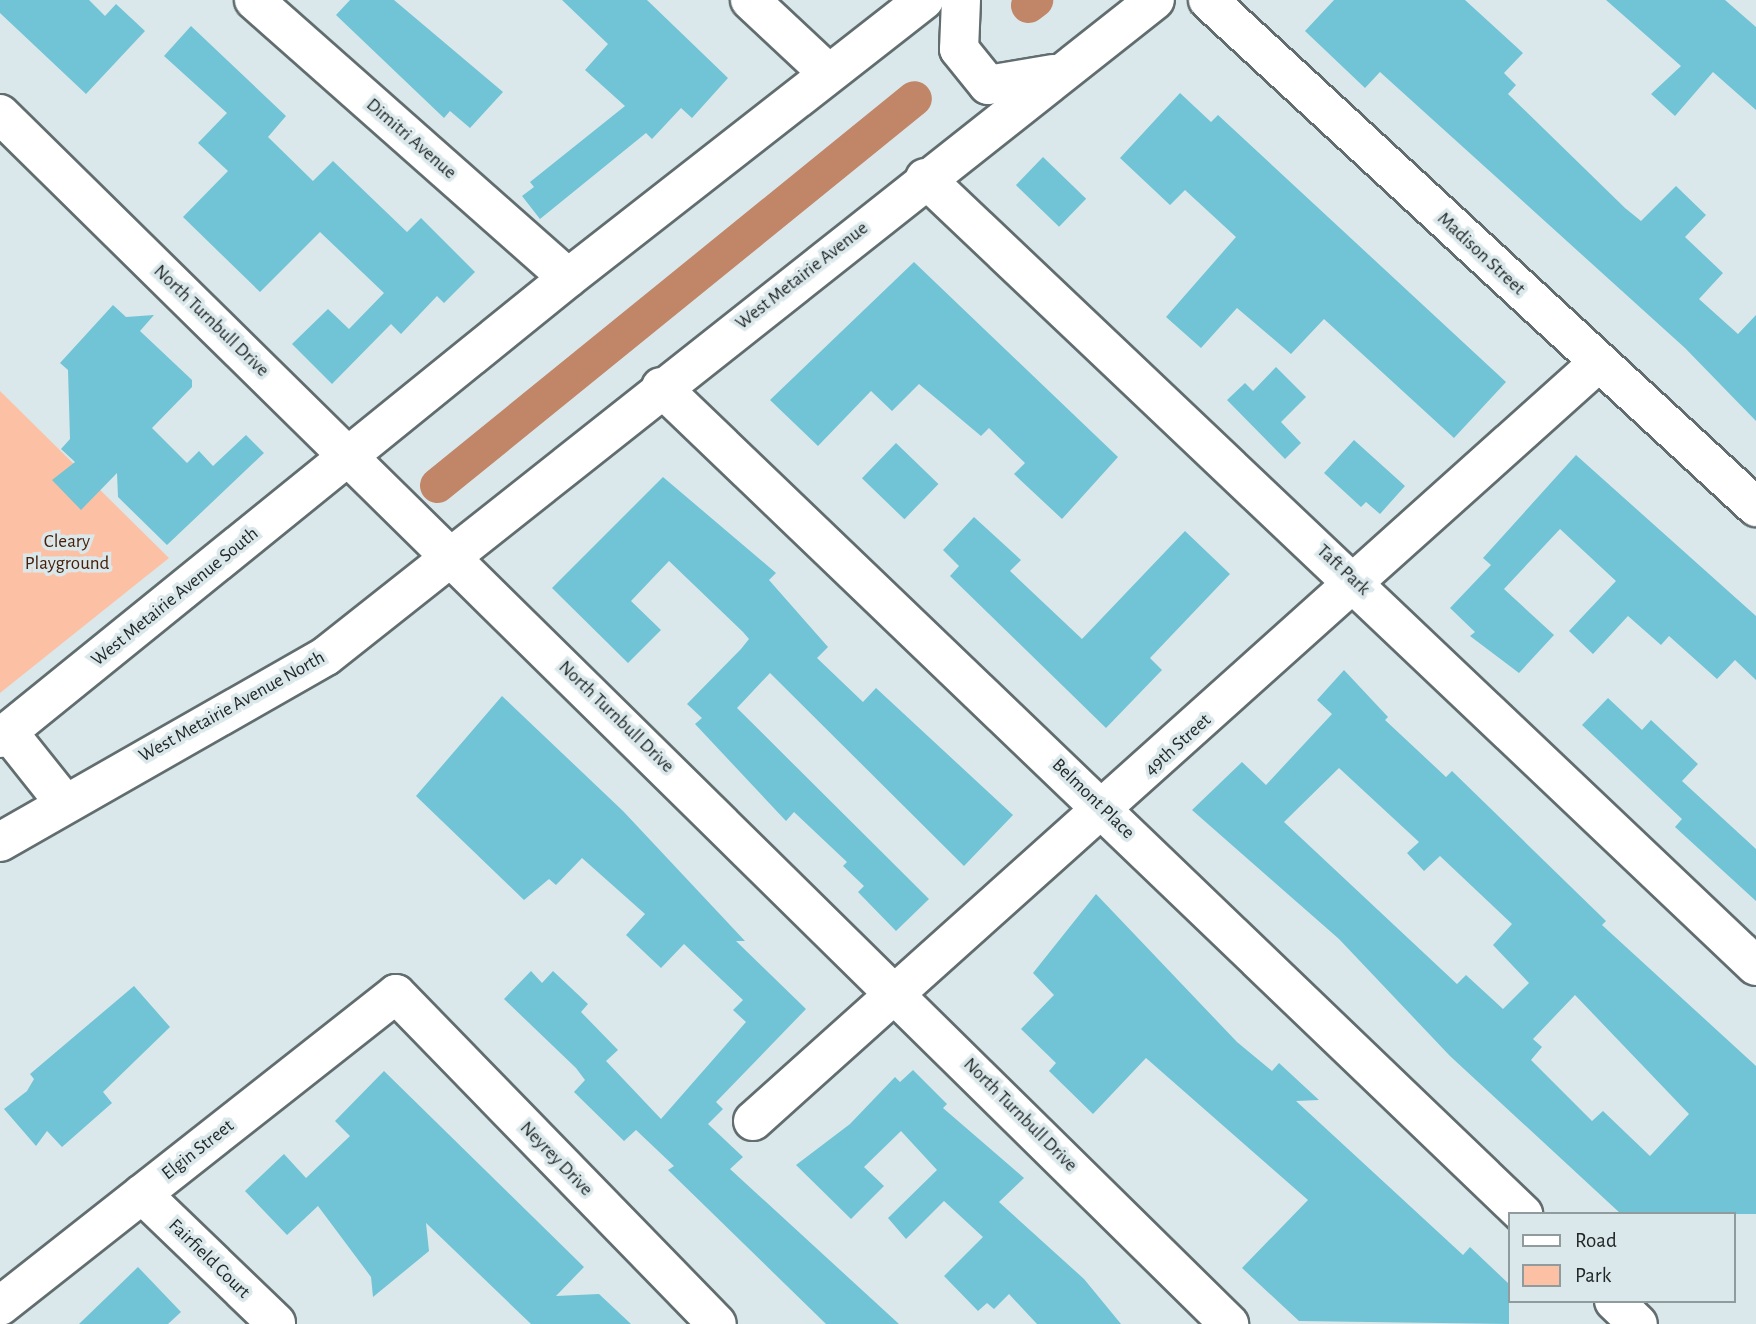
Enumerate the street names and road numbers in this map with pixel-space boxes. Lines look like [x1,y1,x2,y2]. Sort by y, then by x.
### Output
street label: Dimitri Avenue [361,94,461,184]
street label: Madison Street [1432,208,1530,300]
street label: West Metairie Avenue [731,217,873,335]
street label: North Turnbull Drive [148,260,274,382]
street label: West Metairie Avenue South [87,522,263,672]
street label: Taft Park [1312,540,1374,600]
street label: West Metairie Avenue North [135,646,329,768]
street label: North Turnbull Drive [553,656,679,778]
street label: 49th Street [1140,709,1216,781]
street label: Belmont Place [1047,754,1139,844]
street label: North Turnbull Drive [958,1053,1082,1177]
street label: Elgin Street [157,1115,239,1185]
street label: Neyrey Drive [515,1117,597,1201]
street label: Fairfield Court [163,1214,255,1304]

